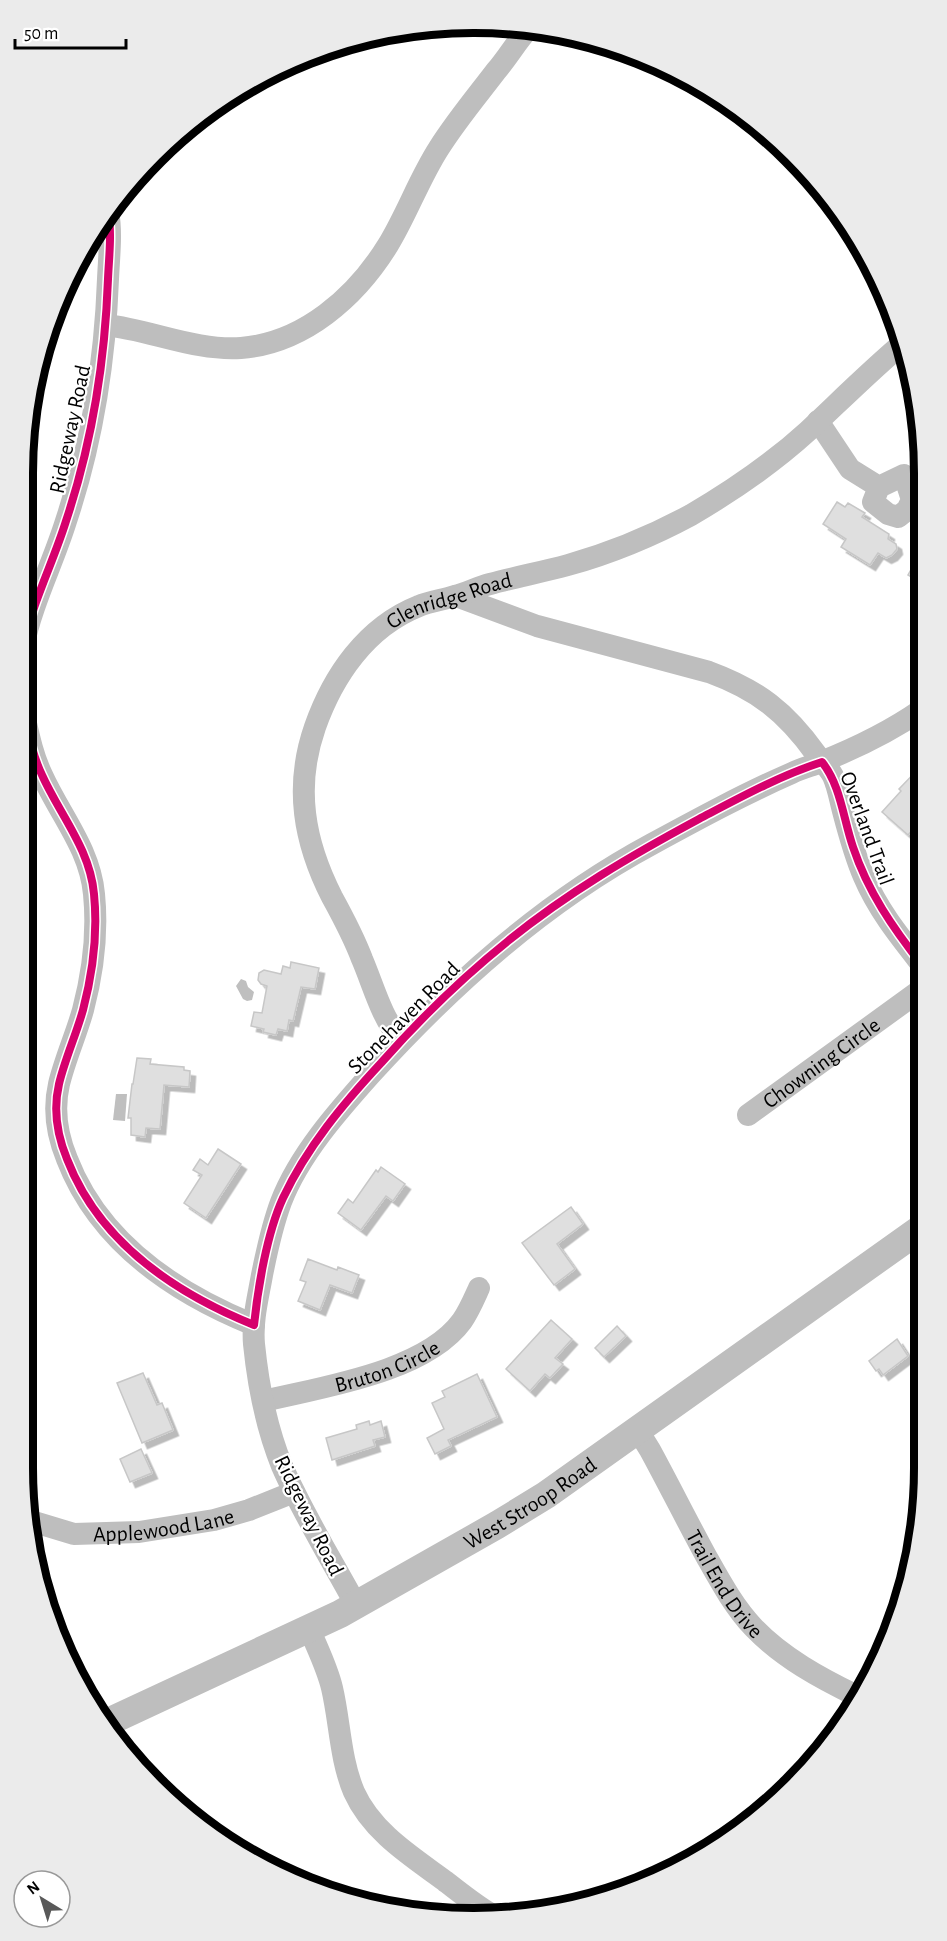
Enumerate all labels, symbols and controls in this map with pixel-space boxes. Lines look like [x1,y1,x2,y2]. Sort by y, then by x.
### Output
scale bar [15,12,126,50]
text: 50 m [24,25,58,43]
street label: Ridgeway Road [46,363,94,496]
street label: Glenridge Road [382,569,514,633]
street label: Overland Trail [836,769,898,888]
street label: Stonehaven Road [343,957,464,1078]
street label: Chowning Circle [759,1013,884,1113]
street label: Bruton Circle [333,1336,444,1396]
street label: Ridgeway Road [271,1452,348,1579]
street label: West Stroop Road [460,1453,600,1554]
street label: Applewood Lane [93,1505,237,1545]
street label: Trail End Drive [682,1526,767,1642]
north arrow [12,1869,72,1929]
text: N [24,1878,43,1898]

